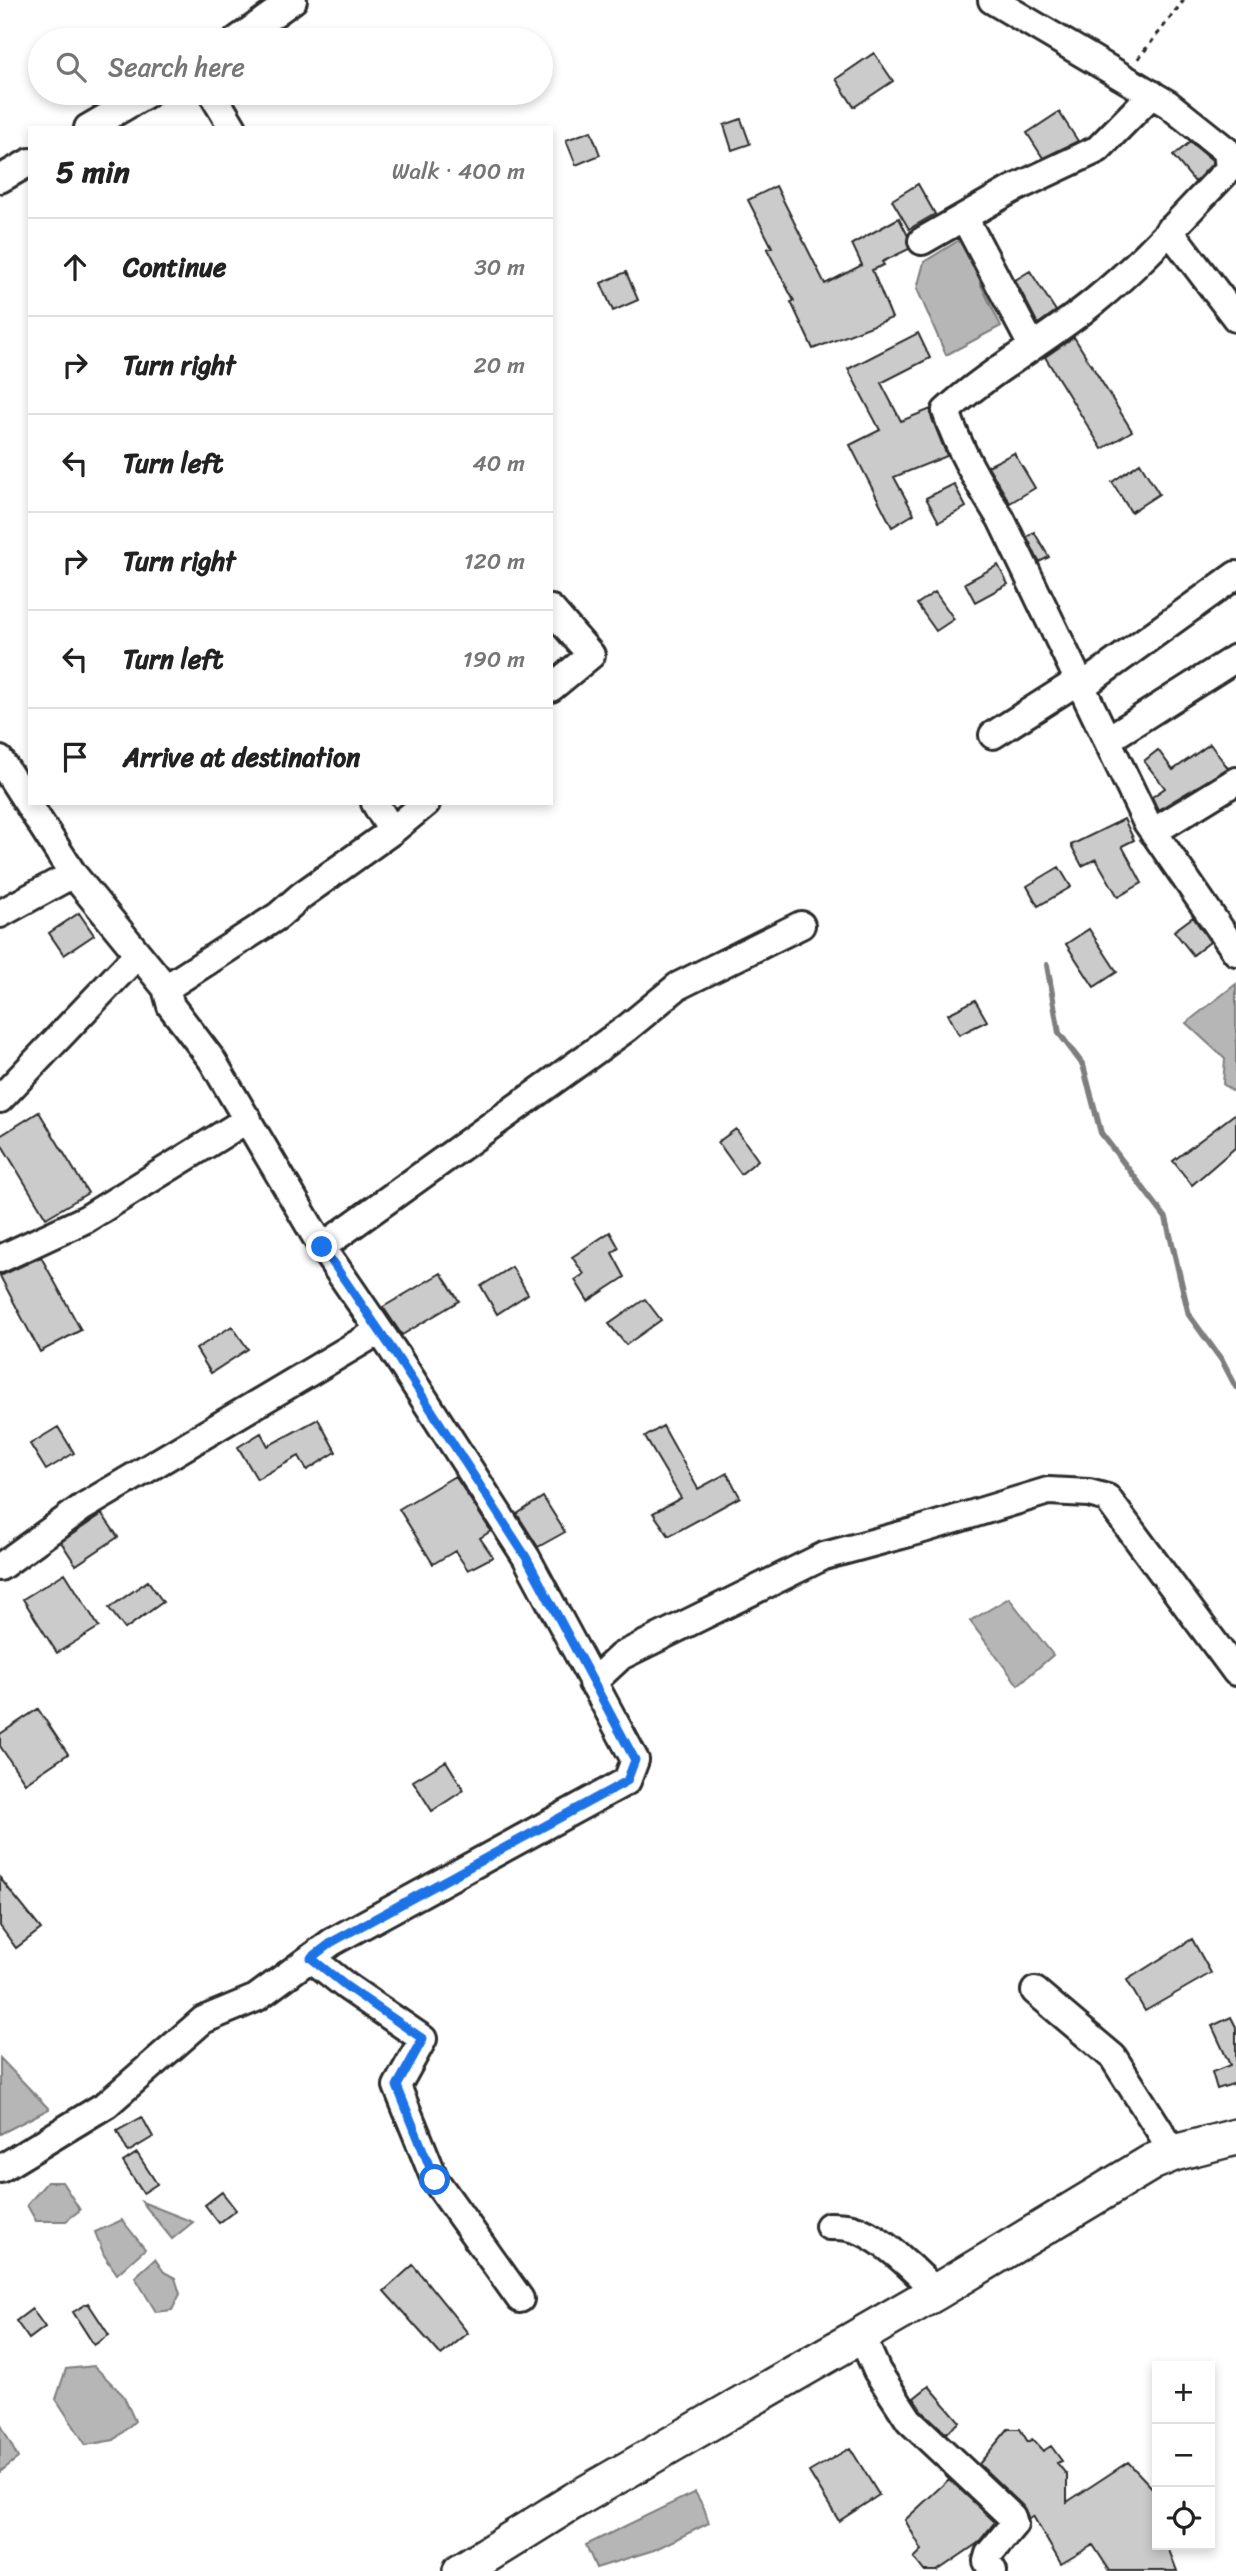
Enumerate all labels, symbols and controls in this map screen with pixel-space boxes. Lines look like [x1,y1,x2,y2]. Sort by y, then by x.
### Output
search box [28,28,553,105]
text: Search here [108,44,245,90]
icon: search [52,48,90,86]
text: 5 min [56,145,130,199]
text: Walk · 400 m [392,151,525,192]
text: Continue [123,244,226,290]
text: 30 m [474,247,525,288]
icon: ahead [56,248,94,286]
text: Turn right [123,342,236,388]
text: 20 m [474,345,525,386]
icon: right [56,346,94,384]
text: Turn left [123,440,223,486]
text: 40 m [472,443,525,484]
icon: left [56,444,94,482]
text: Turn right [123,538,236,584]
text: 120 m [464,541,525,582]
icon: right [56,542,94,580]
text: Turn left [123,636,223,682]
text: 190 m [463,639,525,680]
icon: left [56,640,94,678]
text: Arrive at destination [123,734,360,780]
icon: arrive [56,738,94,776]
route end [306,1231,337,1262]
route start [419,2164,450,2195]
map controls [1152,2361,1215,2550]
button: + [1152,2361,1215,2424]
button: − [1152,2424,1215,2487]
button: locate [1152,2487,1215,2550]

